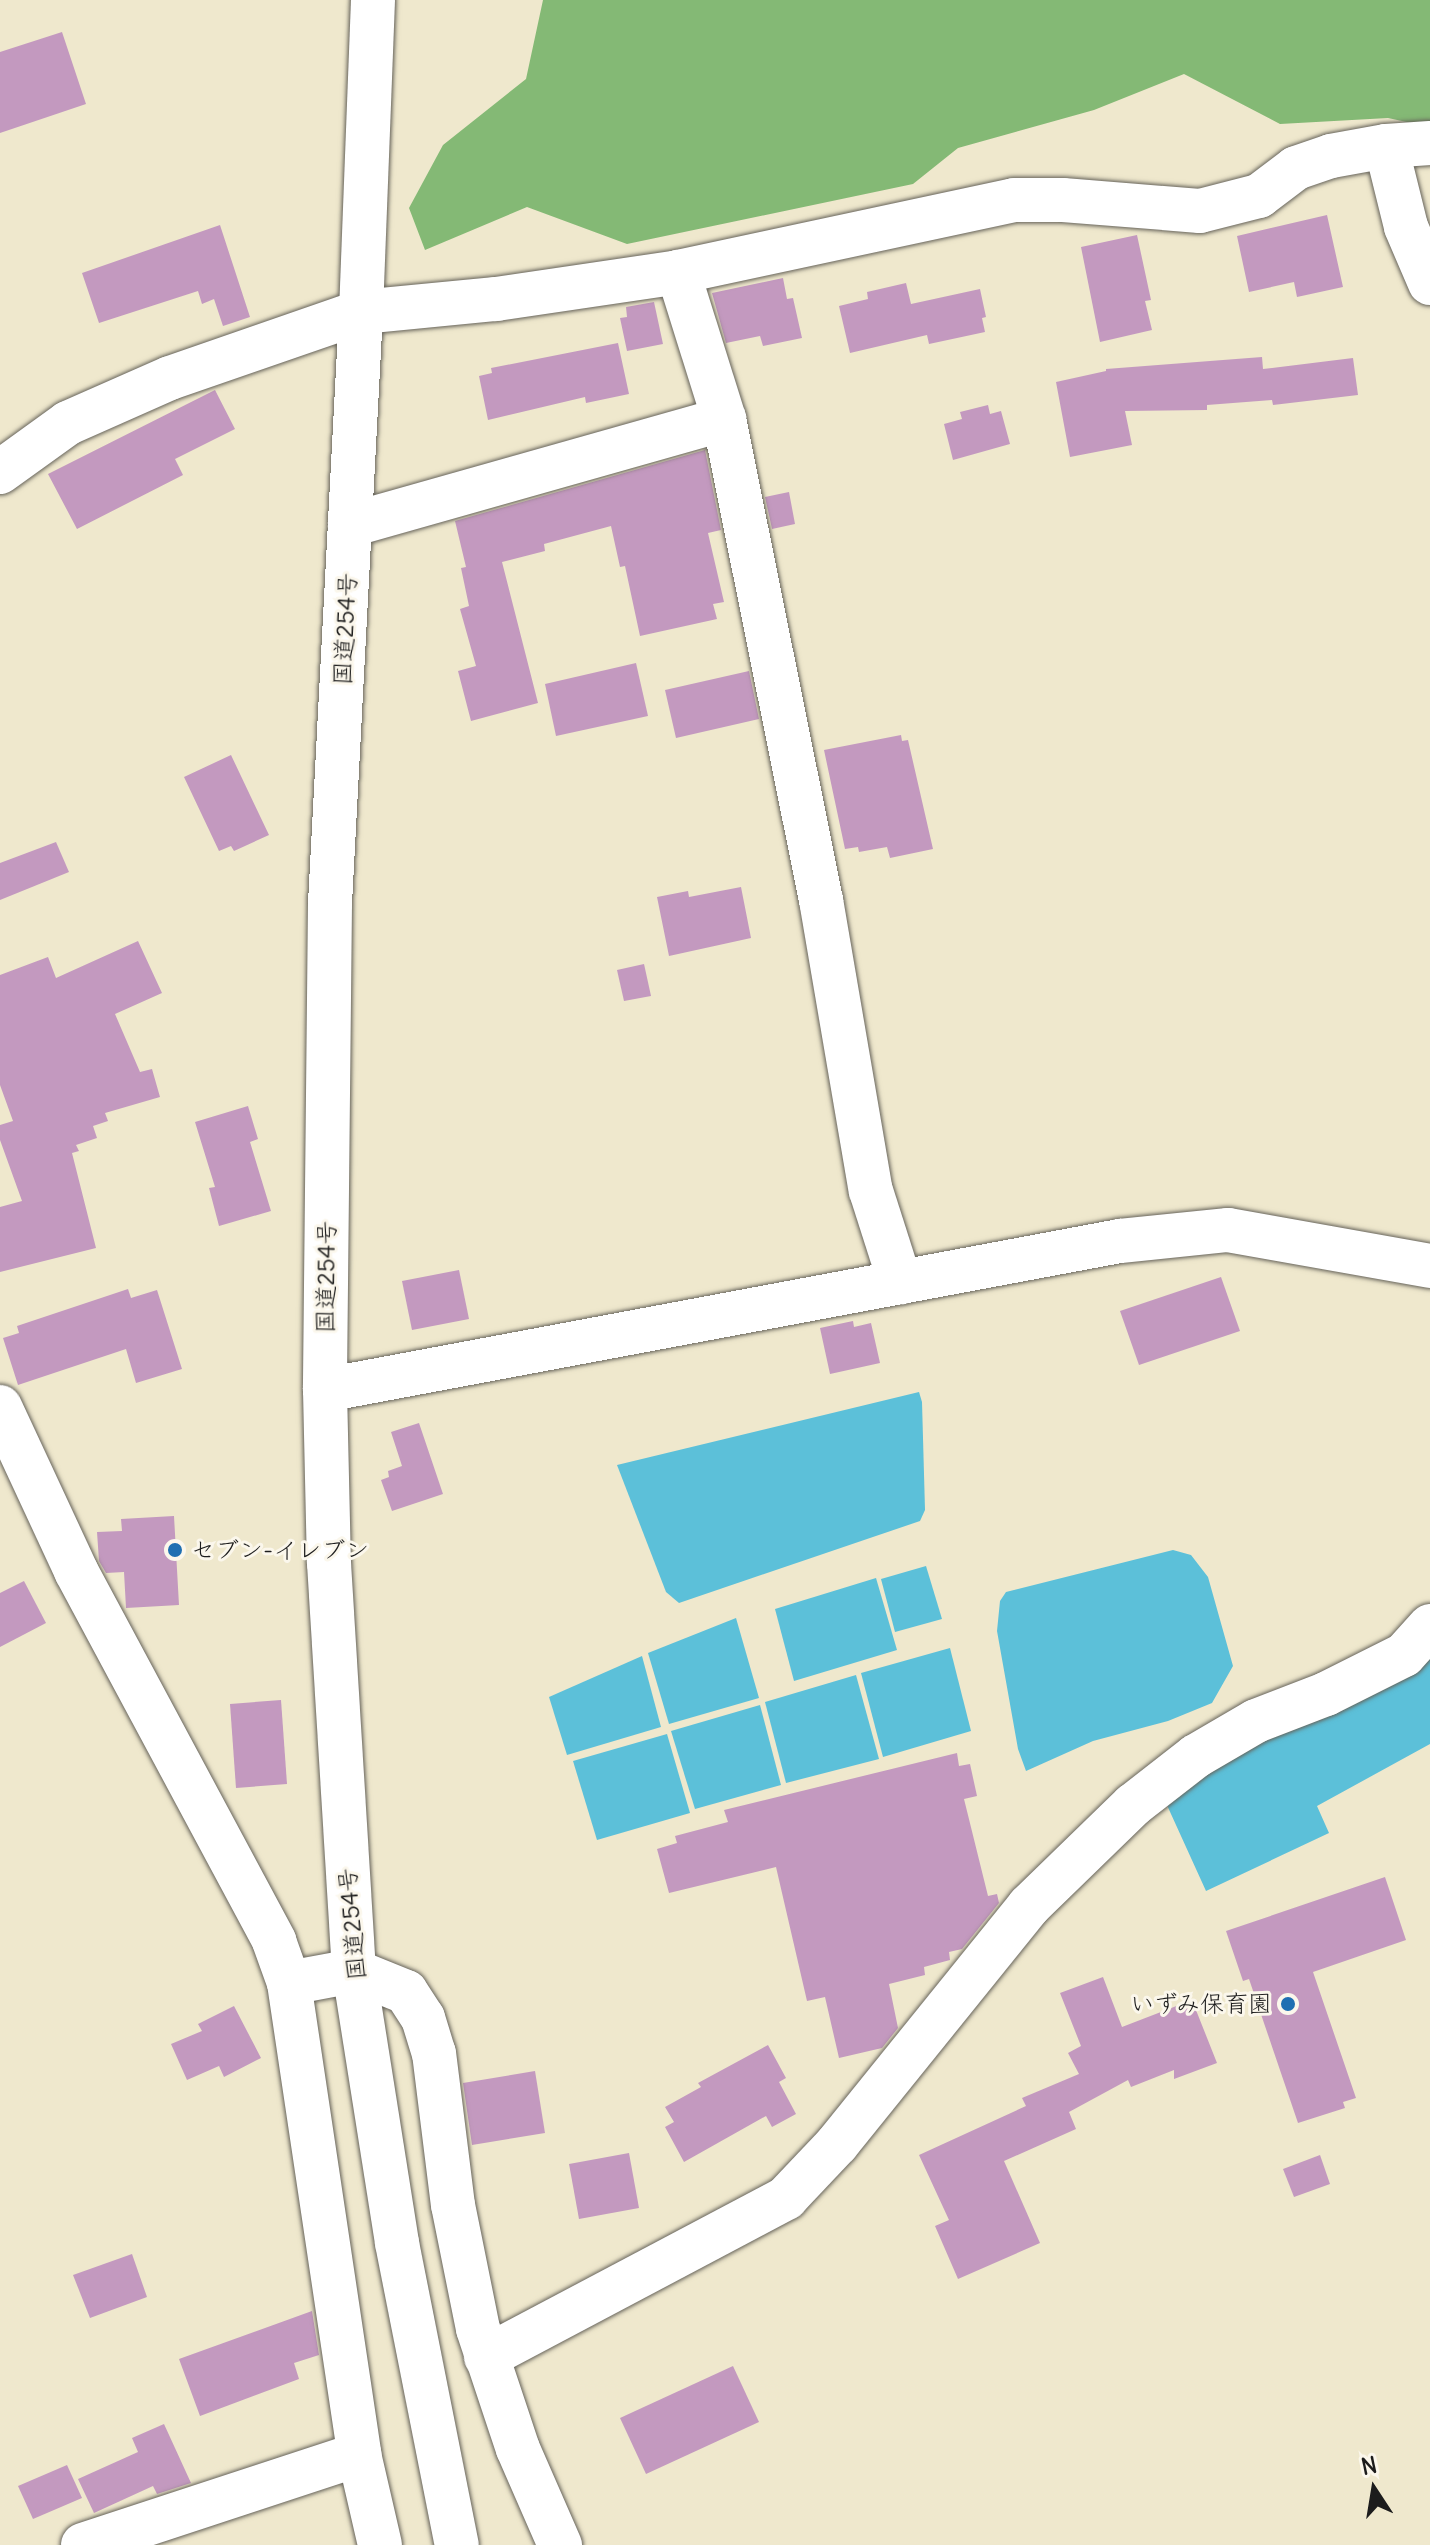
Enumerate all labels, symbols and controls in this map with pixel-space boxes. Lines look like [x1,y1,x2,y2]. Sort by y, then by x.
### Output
street label: 国道254号 [328,572,362,686]
street label: 国道254号 [311,1220,341,1334]
place label: セブン-イレブン [191,1536,369,1564]
marker: セブン-イレブン [166,1541,184,1559]
street label: 国道254号 [333,1867,371,1981]
place label: いずみ保育園 [1128,1990,1272,2018]
marker: いずみ保育園 [1279,1995,1297,2013]
north arrow [1334,2449,1414,2529]
text: N [1359,2450,1379,2481]

